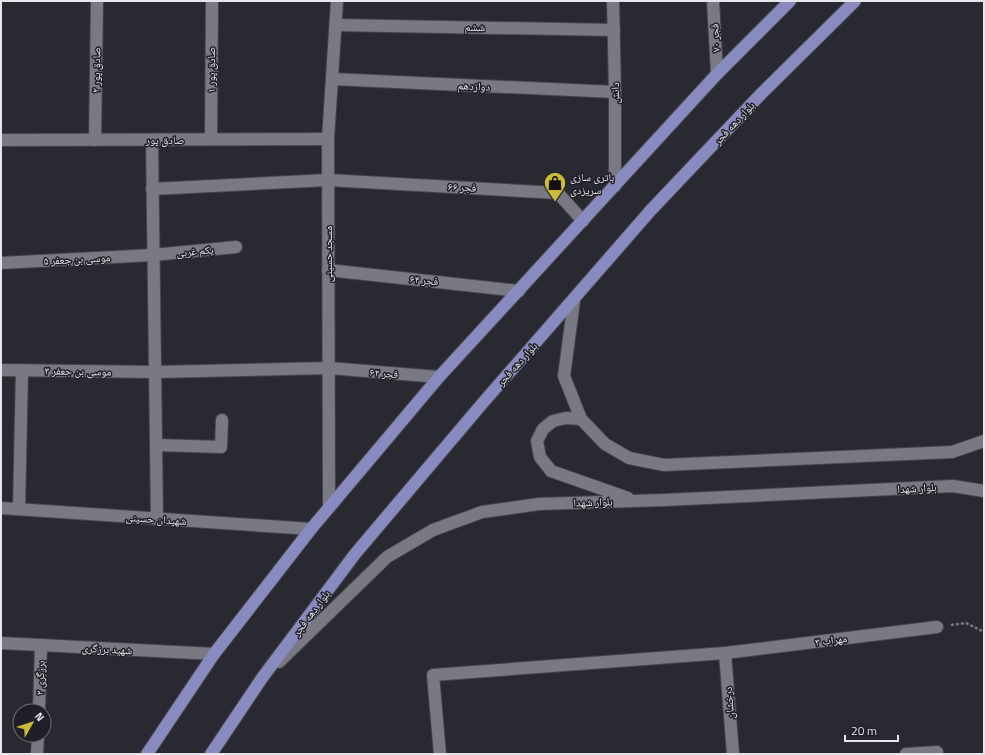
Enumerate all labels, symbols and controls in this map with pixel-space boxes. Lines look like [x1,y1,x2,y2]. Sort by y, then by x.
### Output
street label: ششم [465,19,485,35]
street label: فجر ۷۰ [706,23,724,53]
street label: صادق پور ۲ [88,47,104,93]
street label: صادق پور ۱ [203,47,219,93]
street label: دوازدهم [457,77,491,95]
street label: دانش [607,82,623,104]
street label: بلوار دهه فجر [709,98,758,149]
street label: صادق پور [145,132,184,148]
place label: باتری سازی سریزدی [570,169,614,198]
shop icon: باتری سازی سریزدی [542,170,568,203]
street label: فجر ۶۶ [447,178,477,196]
street label: مسجد حسینی [320,226,336,282]
street label: یکم غربی [176,241,215,261]
street label: موسی بن جعفر ۵ [43,249,111,269]
street label: فجر ۶۴ [409,271,439,289]
street label: بلوار دهه فجر [492,339,541,390]
street label: موسی بن جعفر ۳ [44,362,112,380]
street label: فجر ۶۲ [369,364,399,382]
street label: بلوار شهدا [897,479,937,497]
street label: بلوار شهدا [573,493,613,511]
street label: شهیدان حسینی [125,509,187,529]
street label: بلوار دهه فجر [288,587,334,640]
street label: مهراب ۳ [814,630,848,650]
street label: شهید برزگری [81,640,133,658]
street label: برزگری ۲ [31,660,49,696]
street label: درخشان [720,686,738,720]
north arrow [12,703,52,743]
text: N [31,709,48,725]
scale bar [845,717,898,743]
text: 20 m [851,721,877,740]

